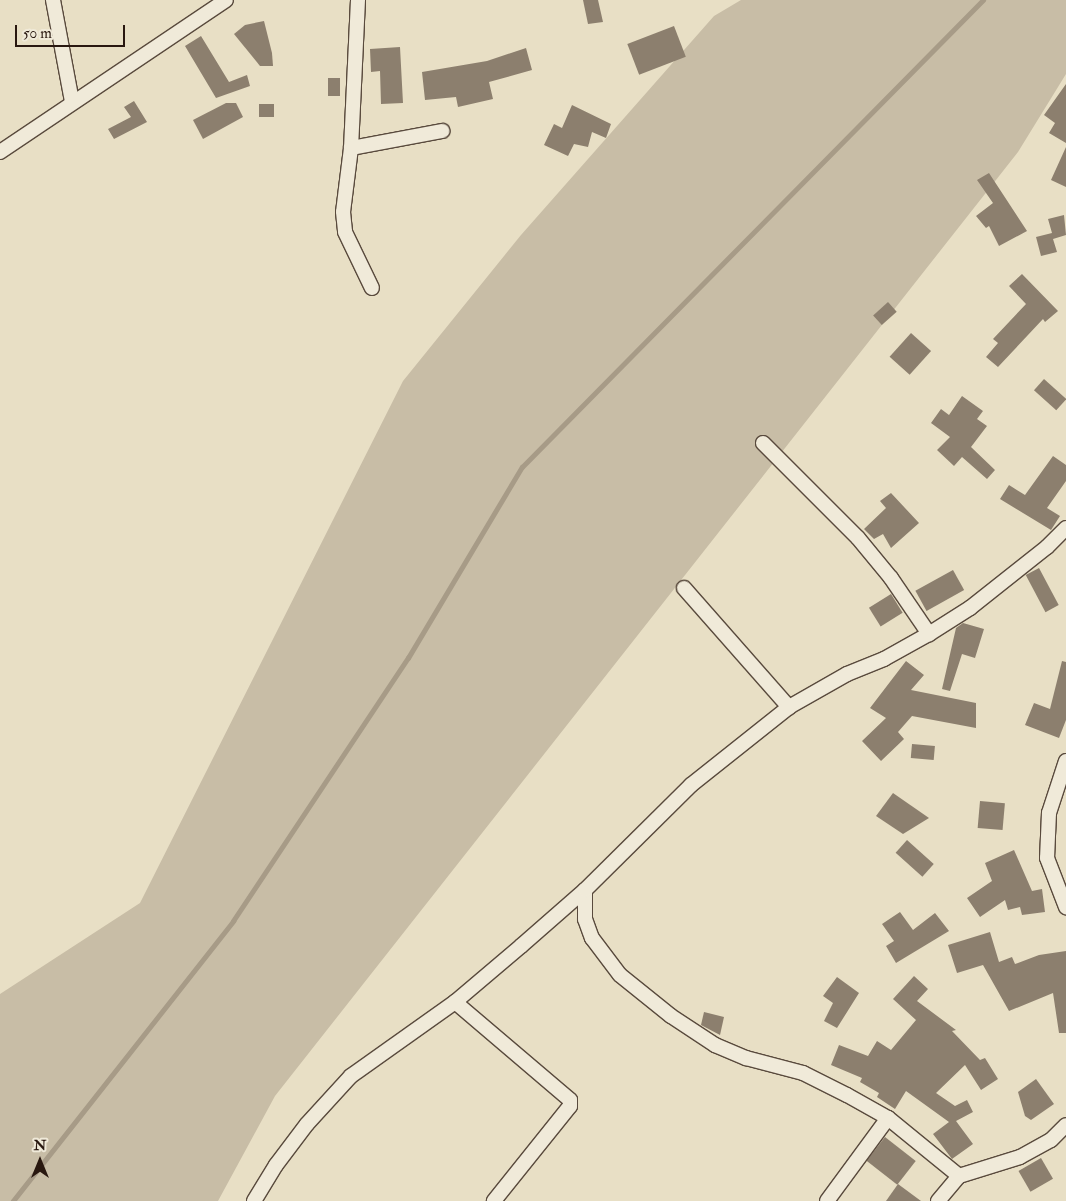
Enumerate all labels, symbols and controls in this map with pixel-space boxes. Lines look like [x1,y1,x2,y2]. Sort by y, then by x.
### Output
scale bar [18,15,128,47]
text: 50 m [23,24,52,43]
north arrow [15,1136,65,1186]
text: N [34,1137,46,1154]

